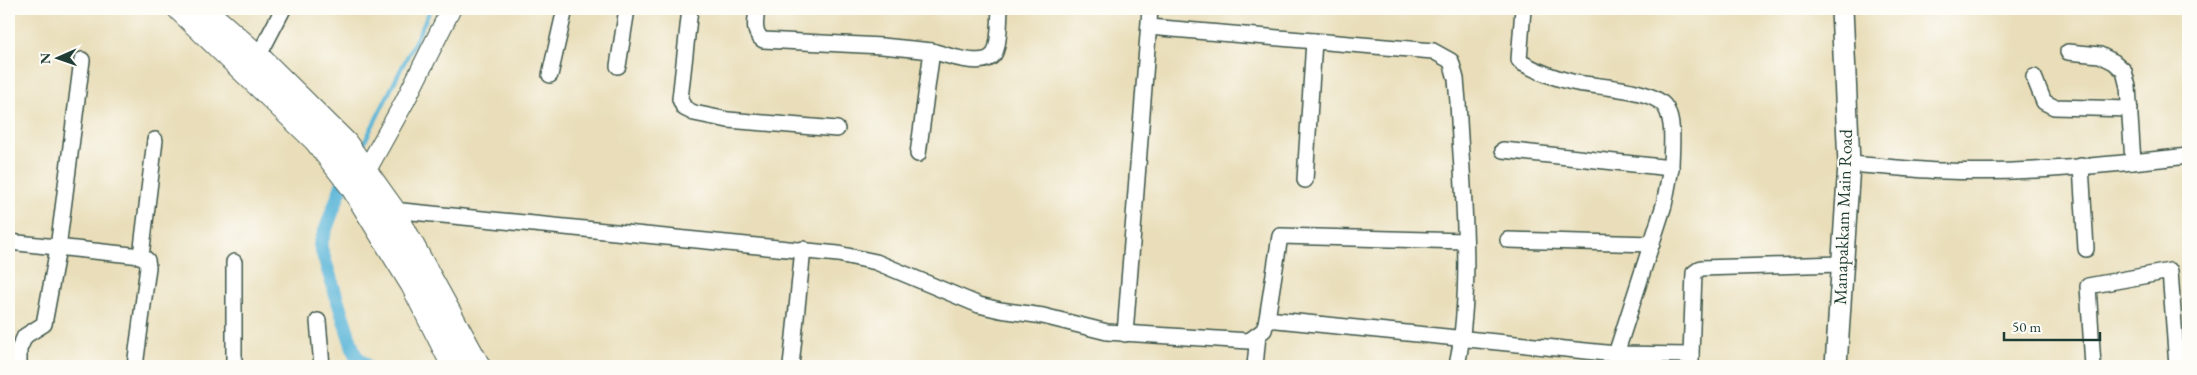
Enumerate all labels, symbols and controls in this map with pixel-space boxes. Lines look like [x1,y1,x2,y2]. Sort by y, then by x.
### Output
north arrow [32,32,82,82]
text: N [36,52,54,64]
street label: Manapakkam Main Road [1828,128,1857,305]
scale bar [2004,310,2101,342]
text: 50 m [2012,317,2041,336]

